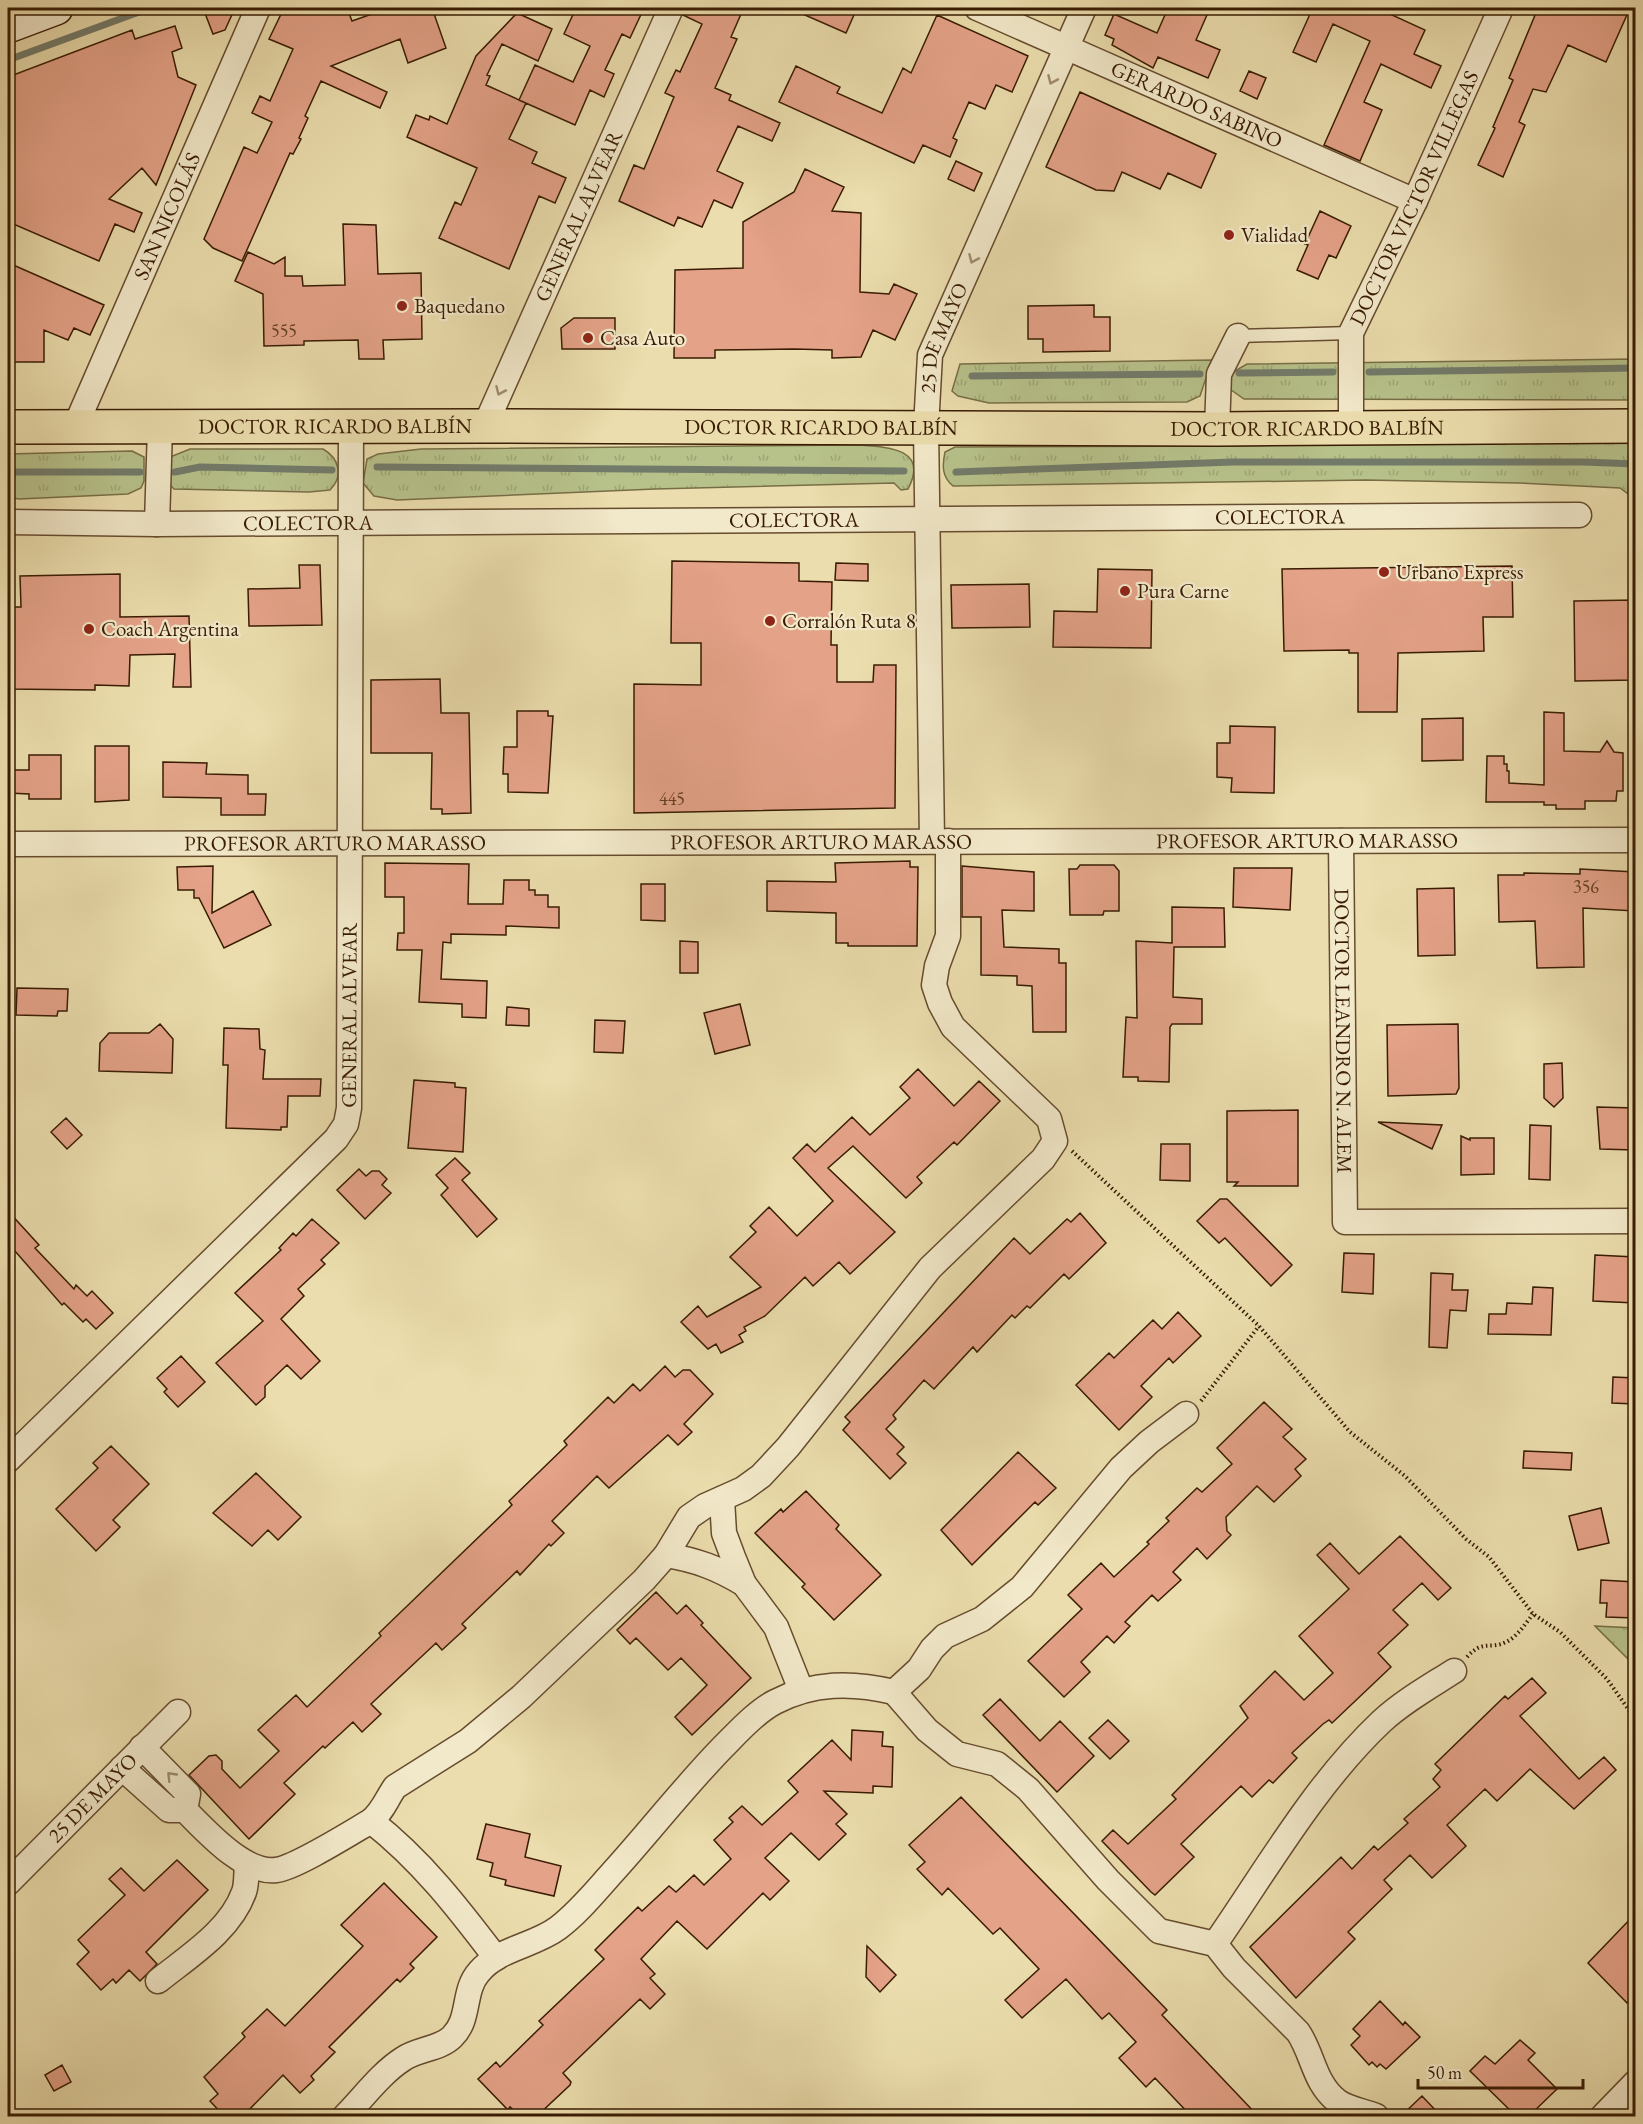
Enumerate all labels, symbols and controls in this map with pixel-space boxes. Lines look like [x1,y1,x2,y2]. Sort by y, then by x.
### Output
street label: GERARDO SABINO [1107,55,1287,154]
street label: DOCTOR VICTOR VILLEGAS [1343,66,1484,330]
one-way arrow [1047,74,1059,85]
street label: GENERAL ALVEAR [528,125,628,306]
street label: SAN NICOLÁS [127,148,206,284]
place label: Vialidad [1241,221,1308,248]
marker: Vialidad [1222,228,1236,242]
one-way arrow [968,252,980,263]
street label: 25 DE MAYO [914,278,973,394]
place label: Baquedano [414,292,505,319]
marker: Baquedano [395,299,409,313]
house number: 555 [271,319,297,342]
place label: Casa Auto [600,324,685,351]
marker: Casa Auto [581,331,595,345]
one-way arrow [495,384,507,395]
street label: DOCTOR RICARDO BALBÍN [198,412,472,440]
street label: DOCTOR RICARDO BALBÍN [684,413,958,441]
street label: DOCTOR RICARDO BALBÍN [1170,413,1444,442]
street label: COLECTORA [1215,502,1346,530]
street label: COLECTORA [729,506,860,533]
street label: COLECTORA [243,509,374,536]
place label: Urbano Express [1396,558,1524,585]
marker: Urbano Express [1377,565,1391,579]
place label: Pura Carne [1137,577,1229,604]
marker: Pura Carne [1118,584,1132,598]
place label: Corralón Ruta 8 [782,607,916,634]
marker: Corralón Ruta 8 [763,614,777,628]
place label: Coach Argentina [101,615,240,642]
marker: Coach Argentina [82,622,96,636]
house number: 445 [659,787,685,810]
street label: PROFESOR ARTURO MARASSO [1156,826,1458,854]
street label: PROFESOR ARTURO MARASSO [670,828,972,855]
street label: PROFESOR ARTURO MARASSO [184,829,486,857]
house number: 356 [1573,875,1599,898]
street label: DOCTOR LEANDRO N. ALEM [1328,888,1358,1174]
street label: GENERAL ALVEAR [335,922,363,1108]
street label: 25 DE MAYO [42,1747,143,1848]
one-way arrow [167,1773,178,1783]
scale bar [1418,2052,1583,2090]
text: 50 m [1427,2061,1462,2084]

